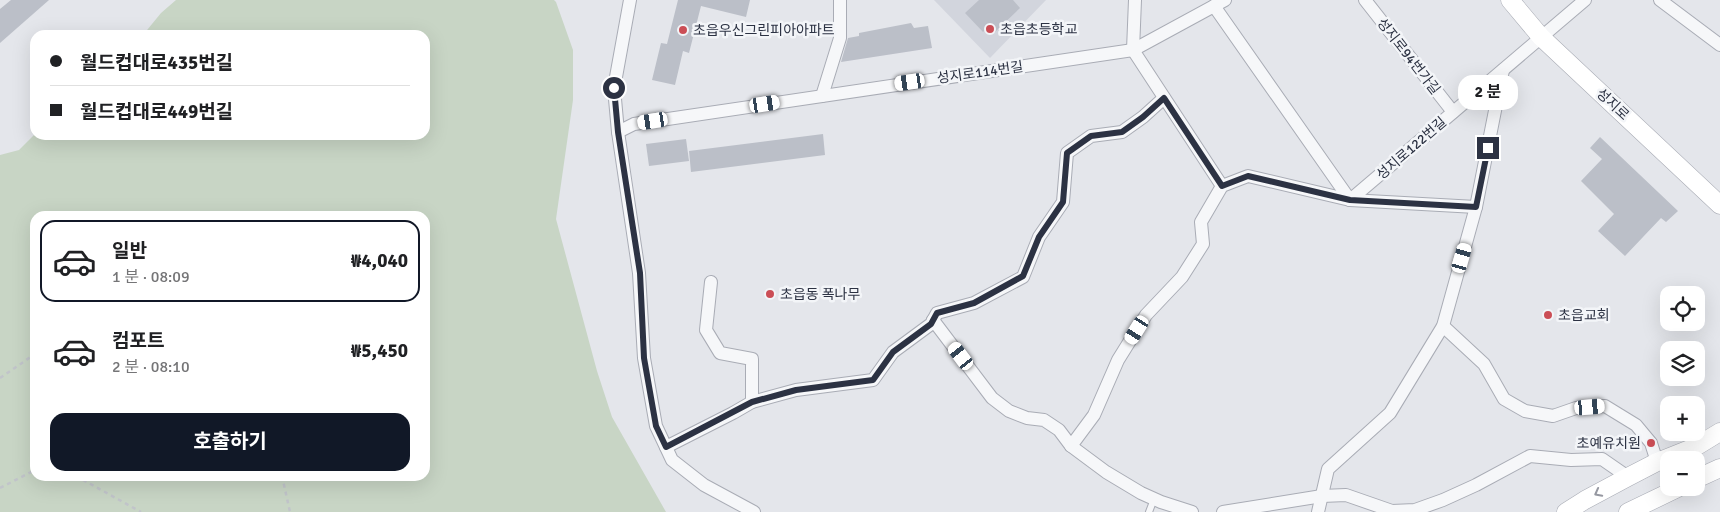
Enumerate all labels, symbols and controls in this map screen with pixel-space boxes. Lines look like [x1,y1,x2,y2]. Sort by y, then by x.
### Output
street label: 성지로94번가길 [1373,15,1444,98]
place label: 초읍초등학교 [1000,21,1077,38]
place label: 초읍우신그린피아아파트 [693,22,835,39]
marker: 초읍초등학교 [984,23,996,35]
marker: 초읍우신그린피아아파트 [677,24,689,36]
text: 월드컵대로435번길 [80,51,233,75]
street label: 성지로114번길 [936,58,1024,87]
car [894,72,925,92]
callout: 2 분 [1458,76,1518,110]
route start [603,77,625,99]
text: 2 분 [1475,82,1501,102]
street label: 성지로 [1593,85,1633,124]
car [749,94,780,114]
text: 월드컵대로449번길 [80,100,233,124]
car [637,111,668,131]
street label: 성지로122번길 [1373,113,1450,183]
route end [1477,137,1499,159]
icon: car [52,239,97,284]
text: 일반 [112,239,147,263]
car [1450,242,1473,274]
text: ₩4,040 [351,249,408,273]
text: 1 분 · 08:09 [112,267,190,287]
place label: 초읍동 폭나무 [780,286,860,303]
map controls [1660,286,1705,496]
button: locate [1660,286,1705,331]
marker: 초읍동 폭나무 [764,288,776,300]
place label: 초읍교회 [1558,307,1610,324]
marker: 초읍교회 [1542,309,1554,321]
car [1122,313,1151,347]
icon: car [52,329,97,374]
text: 컴포트 [112,329,164,353]
text: ₩5,450 [351,339,408,363]
car [945,340,976,372]
button: layers [1660,341,1705,386]
text: 2 분 · 08:10 [112,357,190,377]
button: + [1660,396,1705,441]
car [1574,398,1605,416]
button: 호출하기 [50,413,410,471]
place label: 초예유치원 [1577,435,1641,452]
marker: 초예유치원 [1645,437,1657,449]
button: − [1660,451,1705,496]
one-way arrow [1594,487,1603,497]

